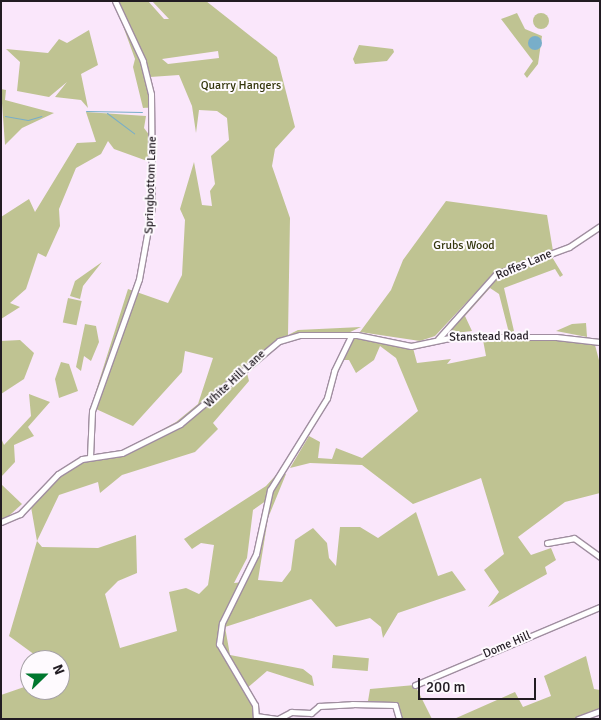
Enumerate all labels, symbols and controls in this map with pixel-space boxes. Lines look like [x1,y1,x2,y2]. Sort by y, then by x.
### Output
park label: Quarry Hangers [201,79,281,93]
street label: Springbottom Lane [142,136,160,234]
park label: Grubs Wood [433,239,495,253]
street label: Roffes Lane [494,247,554,283]
street label: Stanstead Road [449,329,529,345]
street label: White Hill Lane [201,347,269,411]
street label: Dome Hill [481,629,533,661]
north arrow [20,650,70,700]
text: N [49,662,68,677]
scale bar [421,668,538,700]
text: 200 m [426,678,466,696]

